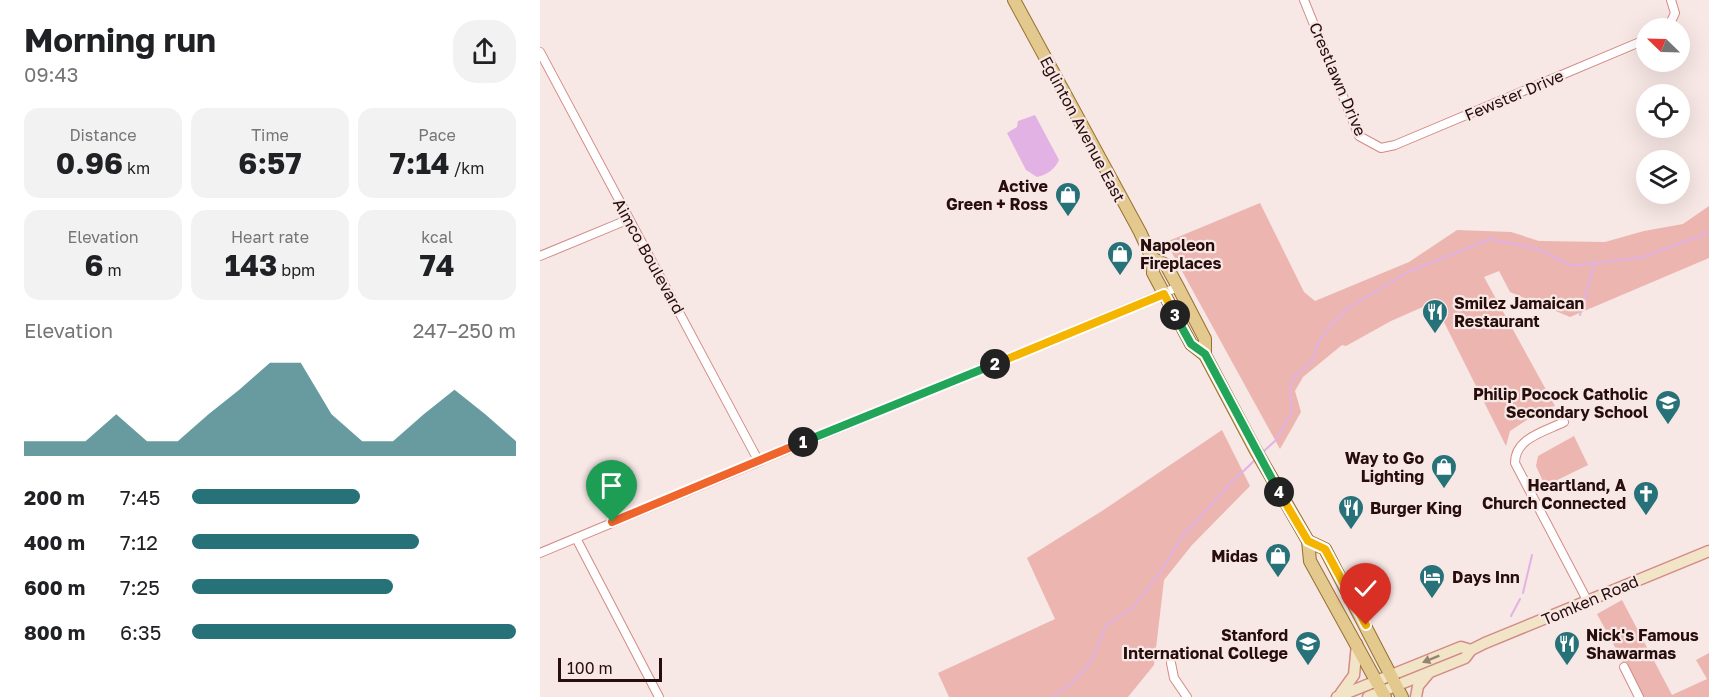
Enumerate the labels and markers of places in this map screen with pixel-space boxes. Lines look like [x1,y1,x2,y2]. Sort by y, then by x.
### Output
place label: Active Green + Ross [946,176,1048,214]
shop icon: Active Green + Ross [1053,180,1083,218]
place label: Napoleon Fireplaces [1140,235,1221,273]
shop icon: Napoleon Fireplaces [1105,239,1135,277]
place label: Smilez Jamaican Restaurant [1454,293,1584,331]
restaurant icon: Smilez Jamaican Restaurant [1420,297,1450,335]
pin: 3 [1160,300,1190,330]
pin: 2 [980,349,1010,379]
place label: Philip Pocock Catholic Secondary School [1473,384,1649,422]
school or university icon: Philip Pocock Catholic Secondary School [1653,388,1683,426]
pin: 1 [788,427,818,457]
place label: Way to Go Lighting [1345,448,1424,486]
shop icon: Way to Go Lighting [1429,452,1459,490]
pin [586,460,637,522]
place label: Heartland, A Church Connected [1482,475,1627,513]
pin: 4 [1264,477,1294,507]
church icon: Heartland, A Church Connected [1631,479,1661,517]
restaurant icon: Burger King [1336,493,1366,531]
place label: Burger King [1370,498,1462,518]
shop icon: Midas [1263,541,1293,579]
place label: Midas [1211,546,1258,566]
hotel icon: Days Inn [1417,562,1447,600]
pin [1340,563,1391,625]
place label: Days Inn [1452,567,1520,587]
place label: Stanford International College [1123,625,1288,663]
place label: Nick's Famous Shawarmas [1586,625,1699,663]
school or university icon: Stanford International College [1293,629,1323,667]
restaurant icon: Nick's Famous Shawarmas [1552,629,1582,667]

